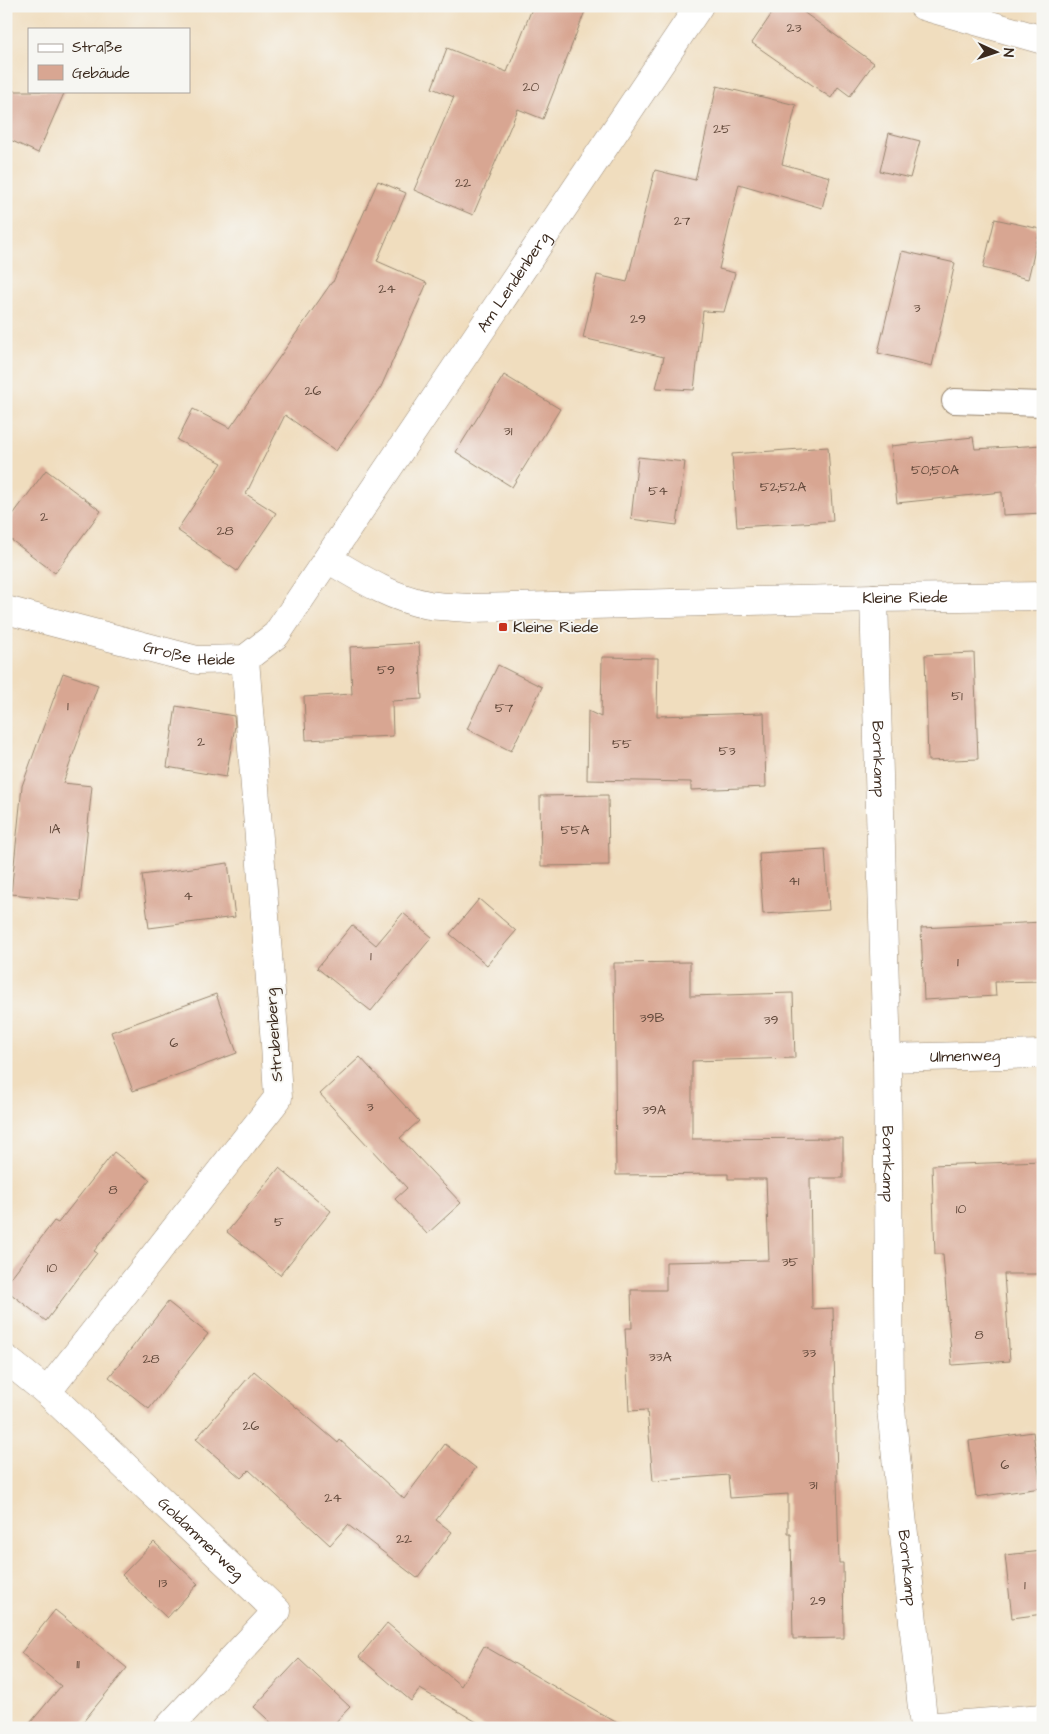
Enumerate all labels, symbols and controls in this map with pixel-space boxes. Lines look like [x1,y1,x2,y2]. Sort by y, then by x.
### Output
house number: 23 [786,18,802,38]
legend [28,28,190,92]
north arrow [972,28,1022,78]
text: Straße [72,37,122,58]
text: N [998,48,1018,58]
text: Gebäude [72,63,130,84]
house number: 20 [523,77,540,97]
house number: 25 [713,119,731,139]
house number: 22 [455,173,471,193]
house number: 27 [674,211,691,231]
street label: Am Lendenberg [472,228,556,336]
house number: 24 [378,279,396,299]
house number: 3 [913,298,921,318]
house number: 29 [630,309,646,329]
house number: 26 [305,381,322,401]
house number: 31 [504,421,513,441]
house number: 50;50A [911,460,959,480]
house number: 52;52A [760,477,806,497]
house number: 54 [648,481,668,501]
house number: 2 [40,507,48,527]
house number: 28 [216,521,234,541]
street label: Kleine Riede [862,586,948,609]
place label: Kleine Riede [513,616,599,638]
marker: Kleine Riede [497,621,509,633]
street label: Große Heide [141,635,236,671]
house number: 59 [377,660,395,680]
house number: 51 [951,686,963,706]
house number: 1 [67,696,69,716]
house number: 57 [495,698,514,718]
street label: Bornkamp [866,720,891,798]
house number: 2 [197,732,205,752]
house number: 55 [612,734,632,754]
house number: 53 [718,741,736,761]
house number: 1A [50,819,60,839]
house number: 55A [561,820,589,840]
house number: 41 [788,871,800,891]
house number: 4 [183,886,193,906]
house number: 1 [370,946,372,966]
house number: 1 [957,952,959,972]
street label: Strubenberg [260,987,289,1083]
house number: 39B [639,1008,665,1028]
house number: 39 [763,1010,779,1030]
house number: 6 [170,1033,179,1053]
street label: Ulmenweg [929,1044,1000,1068]
house number: 3 [366,1097,374,1117]
house number: 39A [642,1100,666,1120]
street label: Bornkamp [877,1125,899,1202]
house number: 8 [108,1180,118,1200]
house number: 10 [956,1199,966,1219]
house number: 5 [274,1212,284,1232]
house number: 35 [781,1252,799,1272]
house number: 10 [47,1258,57,1278]
house number: 8 [974,1325,984,1345]
house number: 33 [802,1343,816,1363]
house number: 33A [648,1347,672,1367]
house number: 28 [142,1349,160,1369]
house number: 26 [243,1416,260,1436]
house number: 6 [1001,1455,1010,1475]
house number: 31 [809,1475,818,1495]
house number: 24 [324,1488,342,1508]
street label: Goldammerweg [153,1492,249,1585]
house number: 22 [396,1529,412,1549]
street label: Bornkamp [893,1529,922,1607]
house number: 13 [159,1573,167,1593]
house number: 1 [1024,1575,1026,1595]
house number: 29 [810,1591,826,1611]
house number: 11 [76,1654,80,1674]

